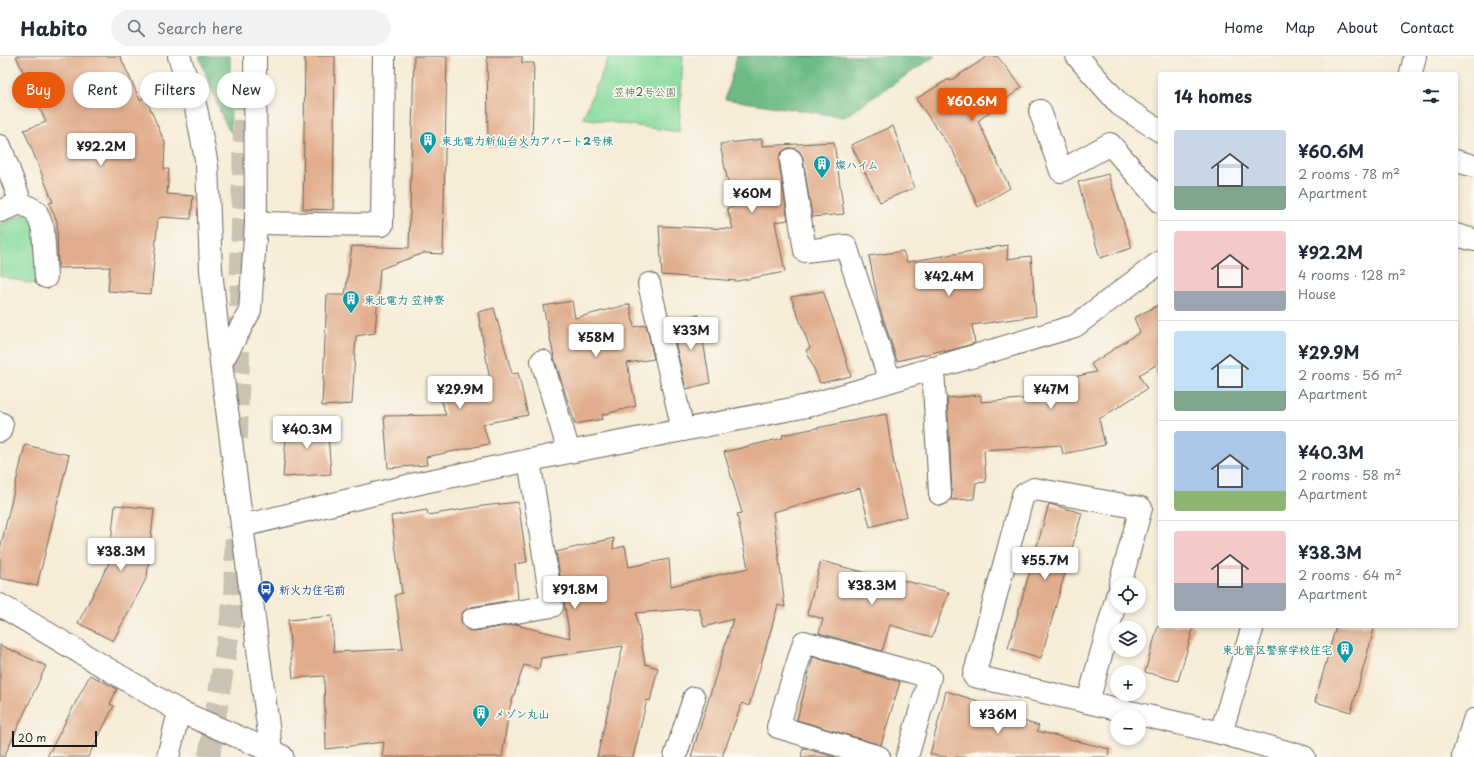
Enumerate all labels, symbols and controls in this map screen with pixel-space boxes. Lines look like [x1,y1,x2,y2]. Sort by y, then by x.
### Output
search box [111,10,391,46]
text: Habito [20,14,87,42]
text: Search here [157,16,243,39]
icon: search [125,17,147,39]
text: Home [1224,17,1263,38]
text: Map [1285,17,1315,38]
text: About [1337,17,1378,38]
text: Contact [1400,17,1454,38]
chip: Buy [12,72,65,108]
chip: Rent [73,72,132,108]
chip: Filters [140,72,209,108]
chip: New [217,72,275,108]
park label: 笠神2号公園 [614,83,676,100]
text: 14 homes [1174,83,1252,109]
icon: filters [1420,85,1442,107]
pin: ¥60.6M [939,88,1005,122]
text: ¥60.6M [947,91,997,110]
building icon: 東北電力新仙台火力アパート2号棟 [418,130,438,155]
place label: 東北電力新仙台火力アパート2号棟 [441,132,614,149]
pin: ¥92.2M [68,133,134,167]
text: ¥92.2M [76,136,126,155]
text: ¥60.6M [1298,138,1364,164]
icon: home [1206,146,1254,194]
building icon: 燦ハイム [812,154,832,179]
place label: 燦ハイム [835,156,879,173]
text: 2 rooms · 78 m² [1298,164,1400,183]
pin: ¥60M [728,180,776,214]
text: ¥60M [733,183,772,202]
text: Apartment [1298,183,1367,202]
text: ¥92.2M [1298,239,1363,265]
icon: home [1206,247,1254,295]
pin: ¥42.4M [916,263,982,297]
text: 4 rooms · 128 m² [1298,265,1406,284]
text: ¥42.4M [924,266,974,285]
text: House [1298,284,1336,303]
building icon: 東北電力 笠神寮 [341,289,361,314]
place label: 東北電力 笠神寮 [364,291,445,308]
pin: ¥33M [667,317,715,351]
text: ¥33M [672,320,710,339]
pin: ¥58M [572,324,620,358]
text: ¥58M [578,327,614,346]
text: ¥29.9M [1298,339,1359,365]
icon: home [1206,347,1254,395]
text: 2 rooms · 56 m² [1298,365,1402,384]
pin: ¥29.9M [427,376,493,410]
pin: ¥47M [1027,376,1075,410]
text: ¥29.9M [437,379,483,398]
text: ¥47M [1033,379,1069,398]
text: Apartment [1298,384,1367,403]
pin: ¥40.3M [274,416,340,450]
text: ¥40.3M [282,419,332,438]
text: ¥40.3M [1298,439,1364,465]
icon: home [1206,447,1254,495]
text: 2 rooms · 58 m² [1298,465,1401,484]
text: Apartment [1298,484,1367,503]
pin: ¥38.3M [88,538,154,572]
text: ¥38.3M [1298,539,1362,565]
text: ¥38.3M [97,541,145,560]
pin: ¥55.7M [1012,547,1078,581]
icon: home [1206,547,1254,595]
text: ¥55.7M [1021,550,1069,569]
text: 2 rooms · 64 m² [1298,565,1402,584]
pin: ¥38.3M [839,572,905,606]
text: ¥38.3M [848,575,896,594]
pin: ¥91.8M [542,576,608,610]
map controls [1110,577,1146,745]
button: locate [1110,577,1146,613]
bus stop icon: 新火力住宅前 [256,579,276,604]
text: ¥91.8M [552,579,598,598]
place label: 新火力住宅前 [279,581,345,598]
text: Apartment [1298,584,1367,603]
button: layers [1110,621,1146,657]
building icon: 東北管区警察学校住宅 [1335,639,1355,664]
place label: 東北管区警察学校住宅 [1222,641,1332,658]
button: + [1110,665,1146,701]
pin: ¥36M [974,701,1022,735]
building icon: メゾン丸山 [471,703,491,728]
text: ¥36M [979,704,1017,723]
place label: メゾン丸山 [494,705,549,722]
button: − [1110,709,1146,745]
scale bar [12,729,97,748]
text: 20 m [18,729,46,746]

